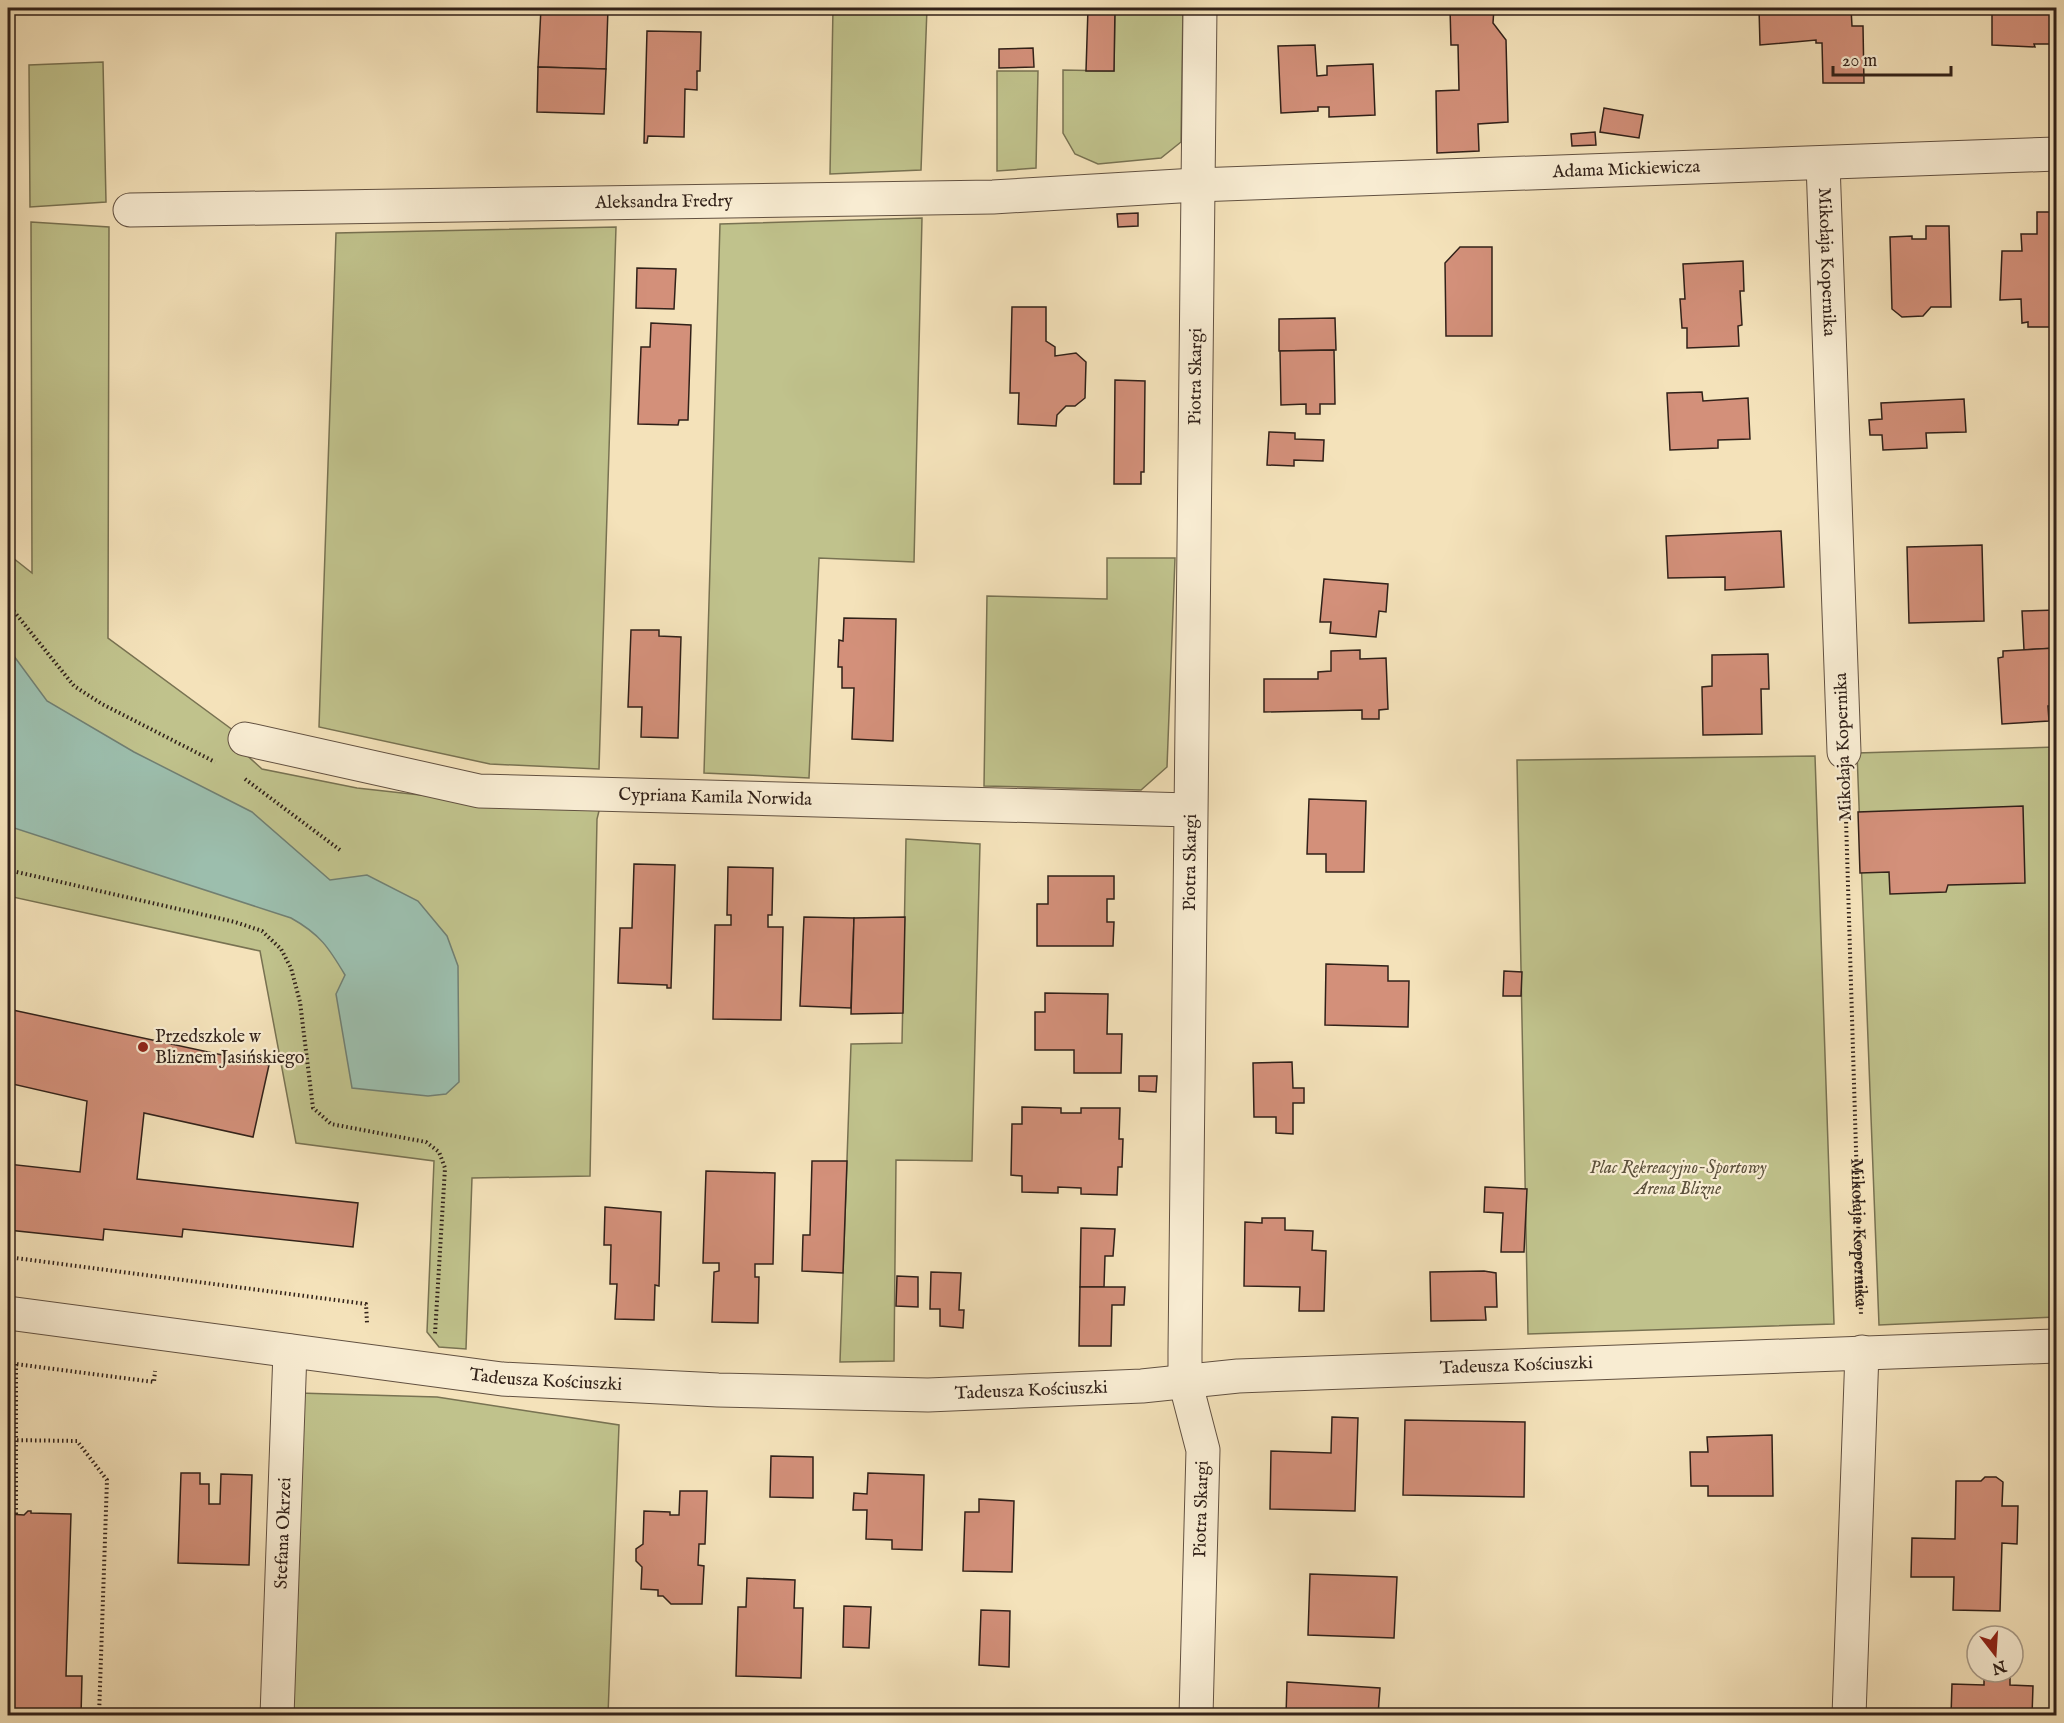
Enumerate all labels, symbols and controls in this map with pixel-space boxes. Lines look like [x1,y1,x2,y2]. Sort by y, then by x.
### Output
scale bar [1833,39,1952,77]
text: 20 m [1842,50,1877,73]
street label: Adama Mickiewicza [1551,155,1701,184]
street label: Mikołaja Kopernika [1812,187,1841,337]
street label: Aleksandra Fredry [594,189,733,215]
street label: Piotra Skargi [1184,328,1208,425]
street label: Mikołaja Kopernika [1830,672,1858,822]
street label: Cypriana Kamila Norwida [618,783,812,811]
street label: Piotra Skargi [1178,814,1203,911]
place label: Przedszkole w Bliznem Jasińskiego [155,1026,305,1070]
marker: Przedszkole w Bliznem Jasińskiego [136,1040,150,1054]
park label: Plac Rekreacyjno-Sportowy Arena Blizne [1590,1157,1767,1201]
street label: Mikołaja Kopernika [1845,1158,1872,1308]
street label: Tadeusza Kościuszki [1439,1351,1593,1380]
street label: Tadeusza Kościuszki [468,1363,623,1397]
street label: Tadeusza Kościuszki [954,1376,1108,1405]
street label: Piotra Skargi [1189,1460,1214,1558]
street label: Stefana Okrzei [270,1477,297,1589]
north arrow [1965,1624,2025,1684]
text: N [1989,1655,2009,1678]

